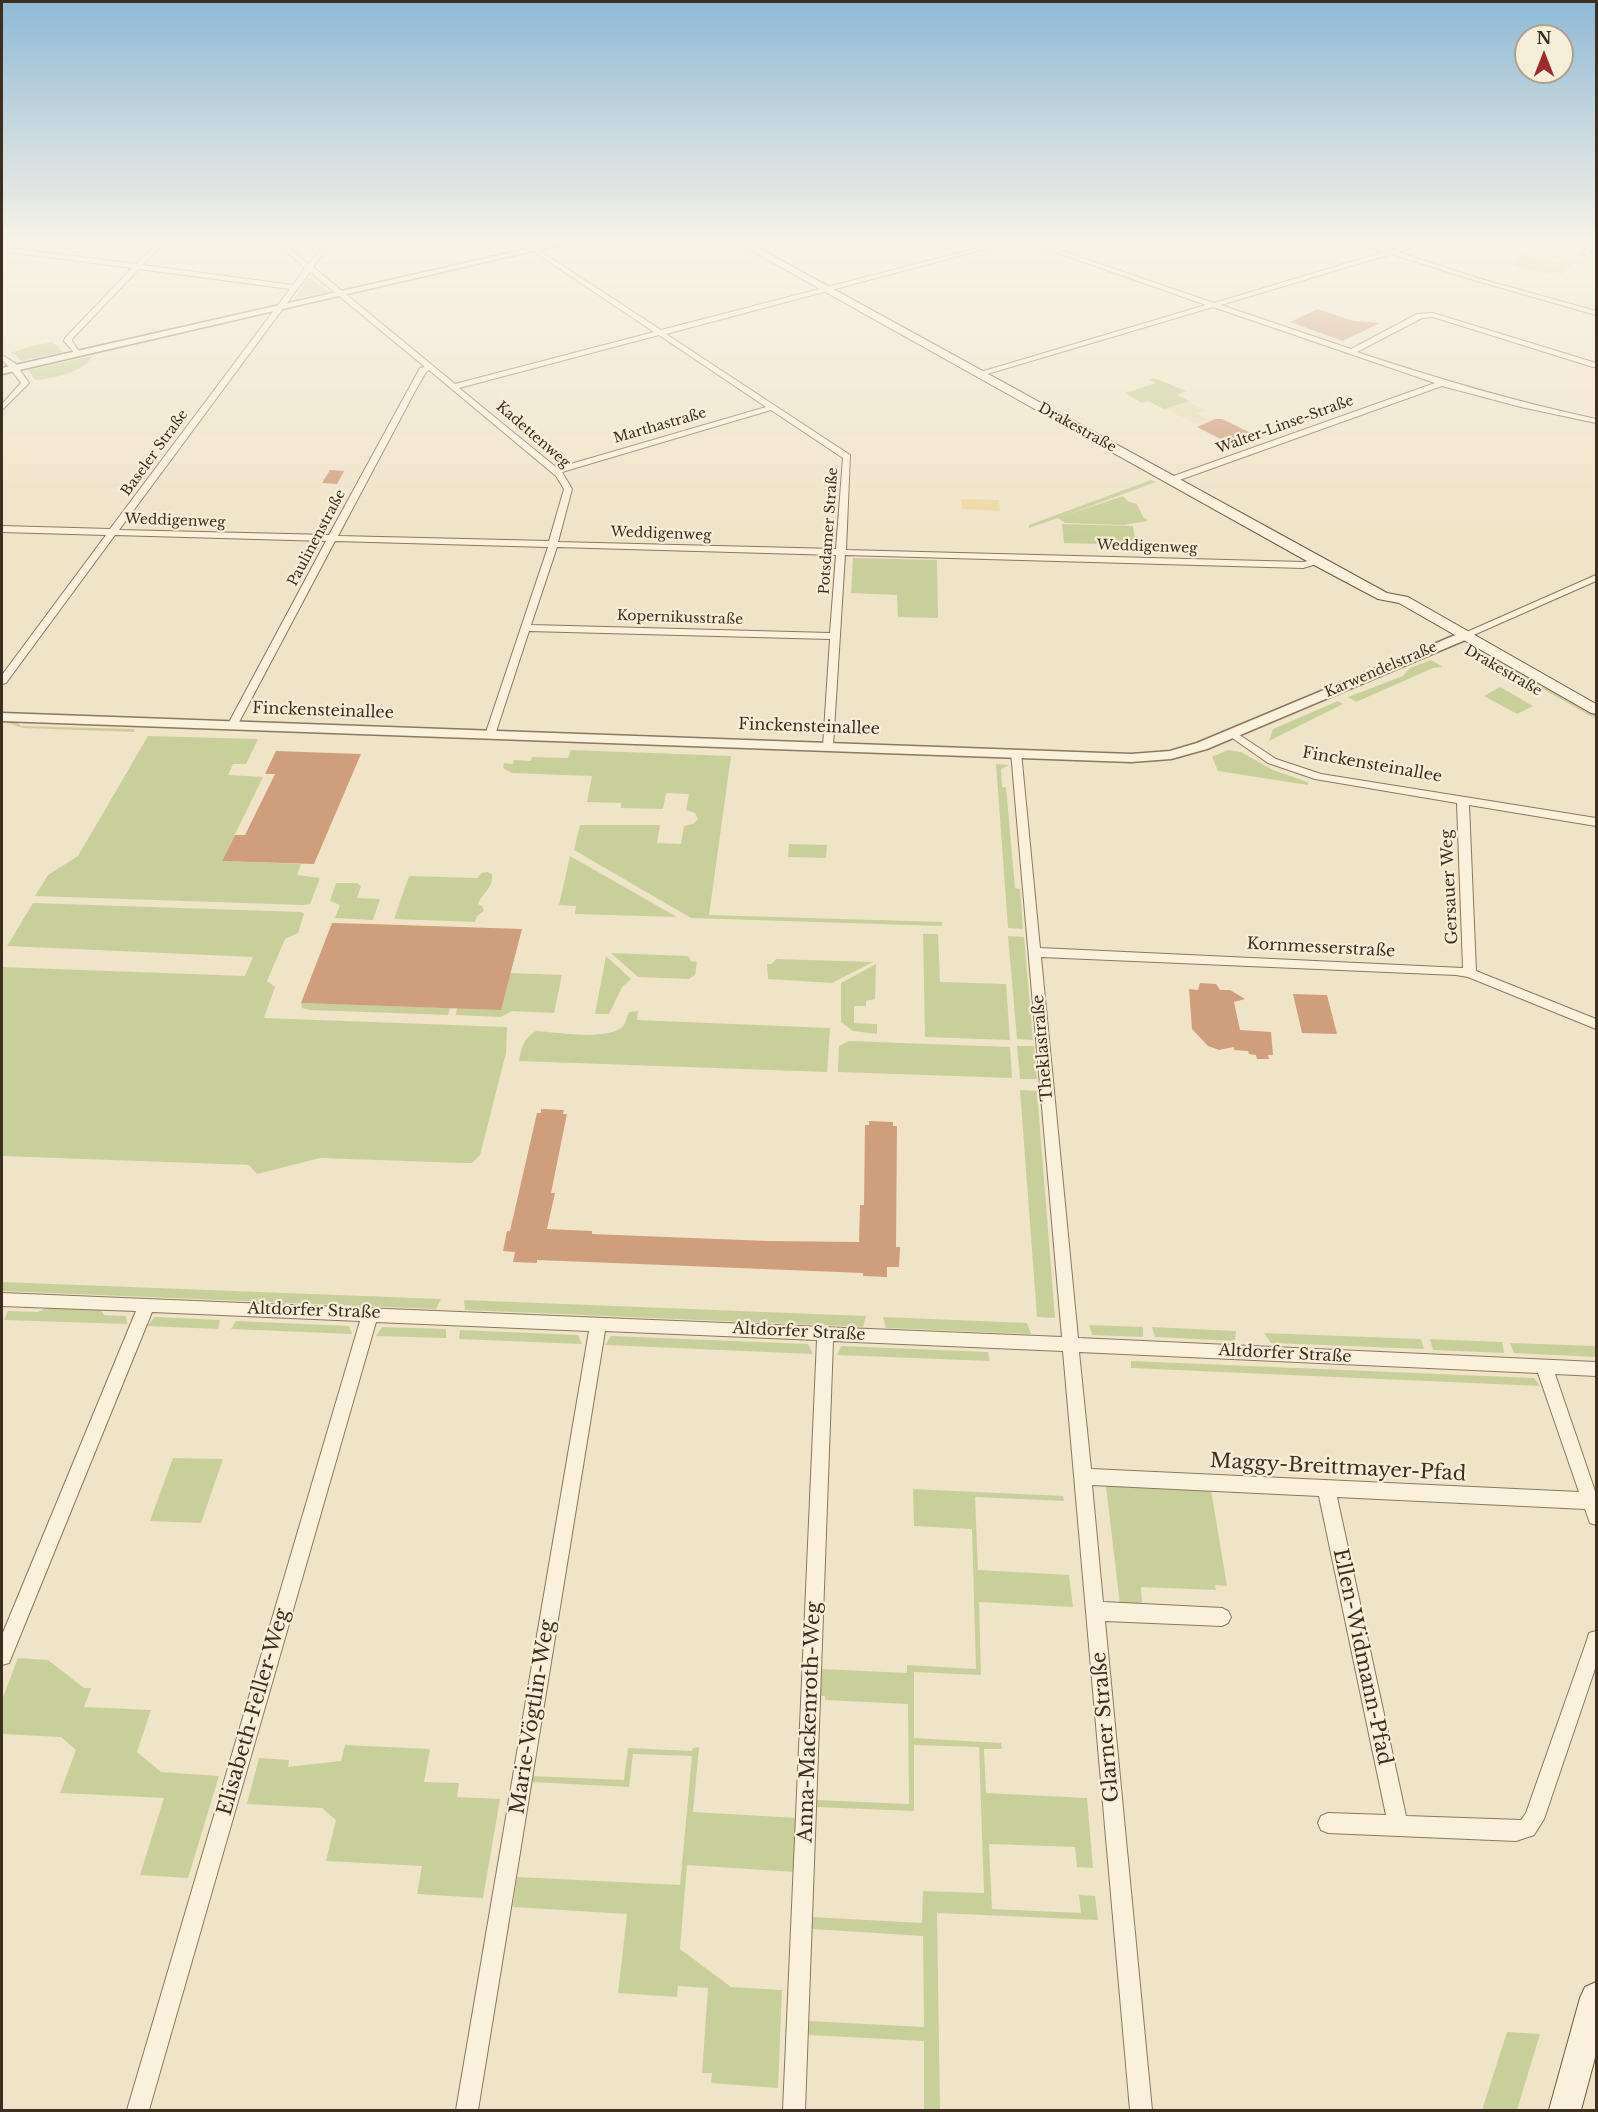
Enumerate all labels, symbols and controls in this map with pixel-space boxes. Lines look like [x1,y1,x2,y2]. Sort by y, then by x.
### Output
north arrow [1514,24,1574,84]
text: N [1536,28,1552,48]
street label: Walter-Linse-Straße [1214,392,1356,458]
street label: Kadettenweg [493,398,573,472]
street label: Drakestraße [1035,400,1119,456]
street label: Marthastraße [612,405,708,447]
street label: Baseler Straße [118,407,192,499]
street label: Potsdamer Straße [816,467,842,595]
street label: Paulinenstraße [284,487,350,589]
street label: Weddigenweg [124,511,226,531]
street label: Weddigenweg [610,524,712,544]
street label: Weddigenweg [1096,537,1198,557]
street label: Kopernikusstraße [617,607,743,629]
street label: Karwendelstraße [1322,639,1440,701]
street label: Drakestraße [1461,642,1545,700]
street label: Finckensteinallee [252,699,394,723]
street label: Finckensteinallee [738,715,880,739]
street label: Finckensteinallee [1301,743,1443,787]
street label: Gersauer Weg [1437,829,1463,945]
street label: Kornmesserstraße [1246,935,1396,961]
street label: Theklastraße [1029,994,1057,1102]
street label: Altdorfer Straße [247,1299,381,1323]
street label: Altdorfer Straße [732,1319,866,1345]
street label: Altdorfer Straße [1218,1341,1352,1367]
street label: Maggy-Breittmayer-Pfad [1209,1449,1467,1487]
street label: Ellen-Widmann-Pfad [1327,1547,1397,1767]
street label: Anna-Mackenroth-Weg [794,1601,826,1843]
street label: Elisabeth-Feller-Weg [213,1606,295,1818]
street label: Marie-Vögtlin-Weg [506,1618,560,1816]
street label: Glarner Straße [1087,1651,1125,1803]

